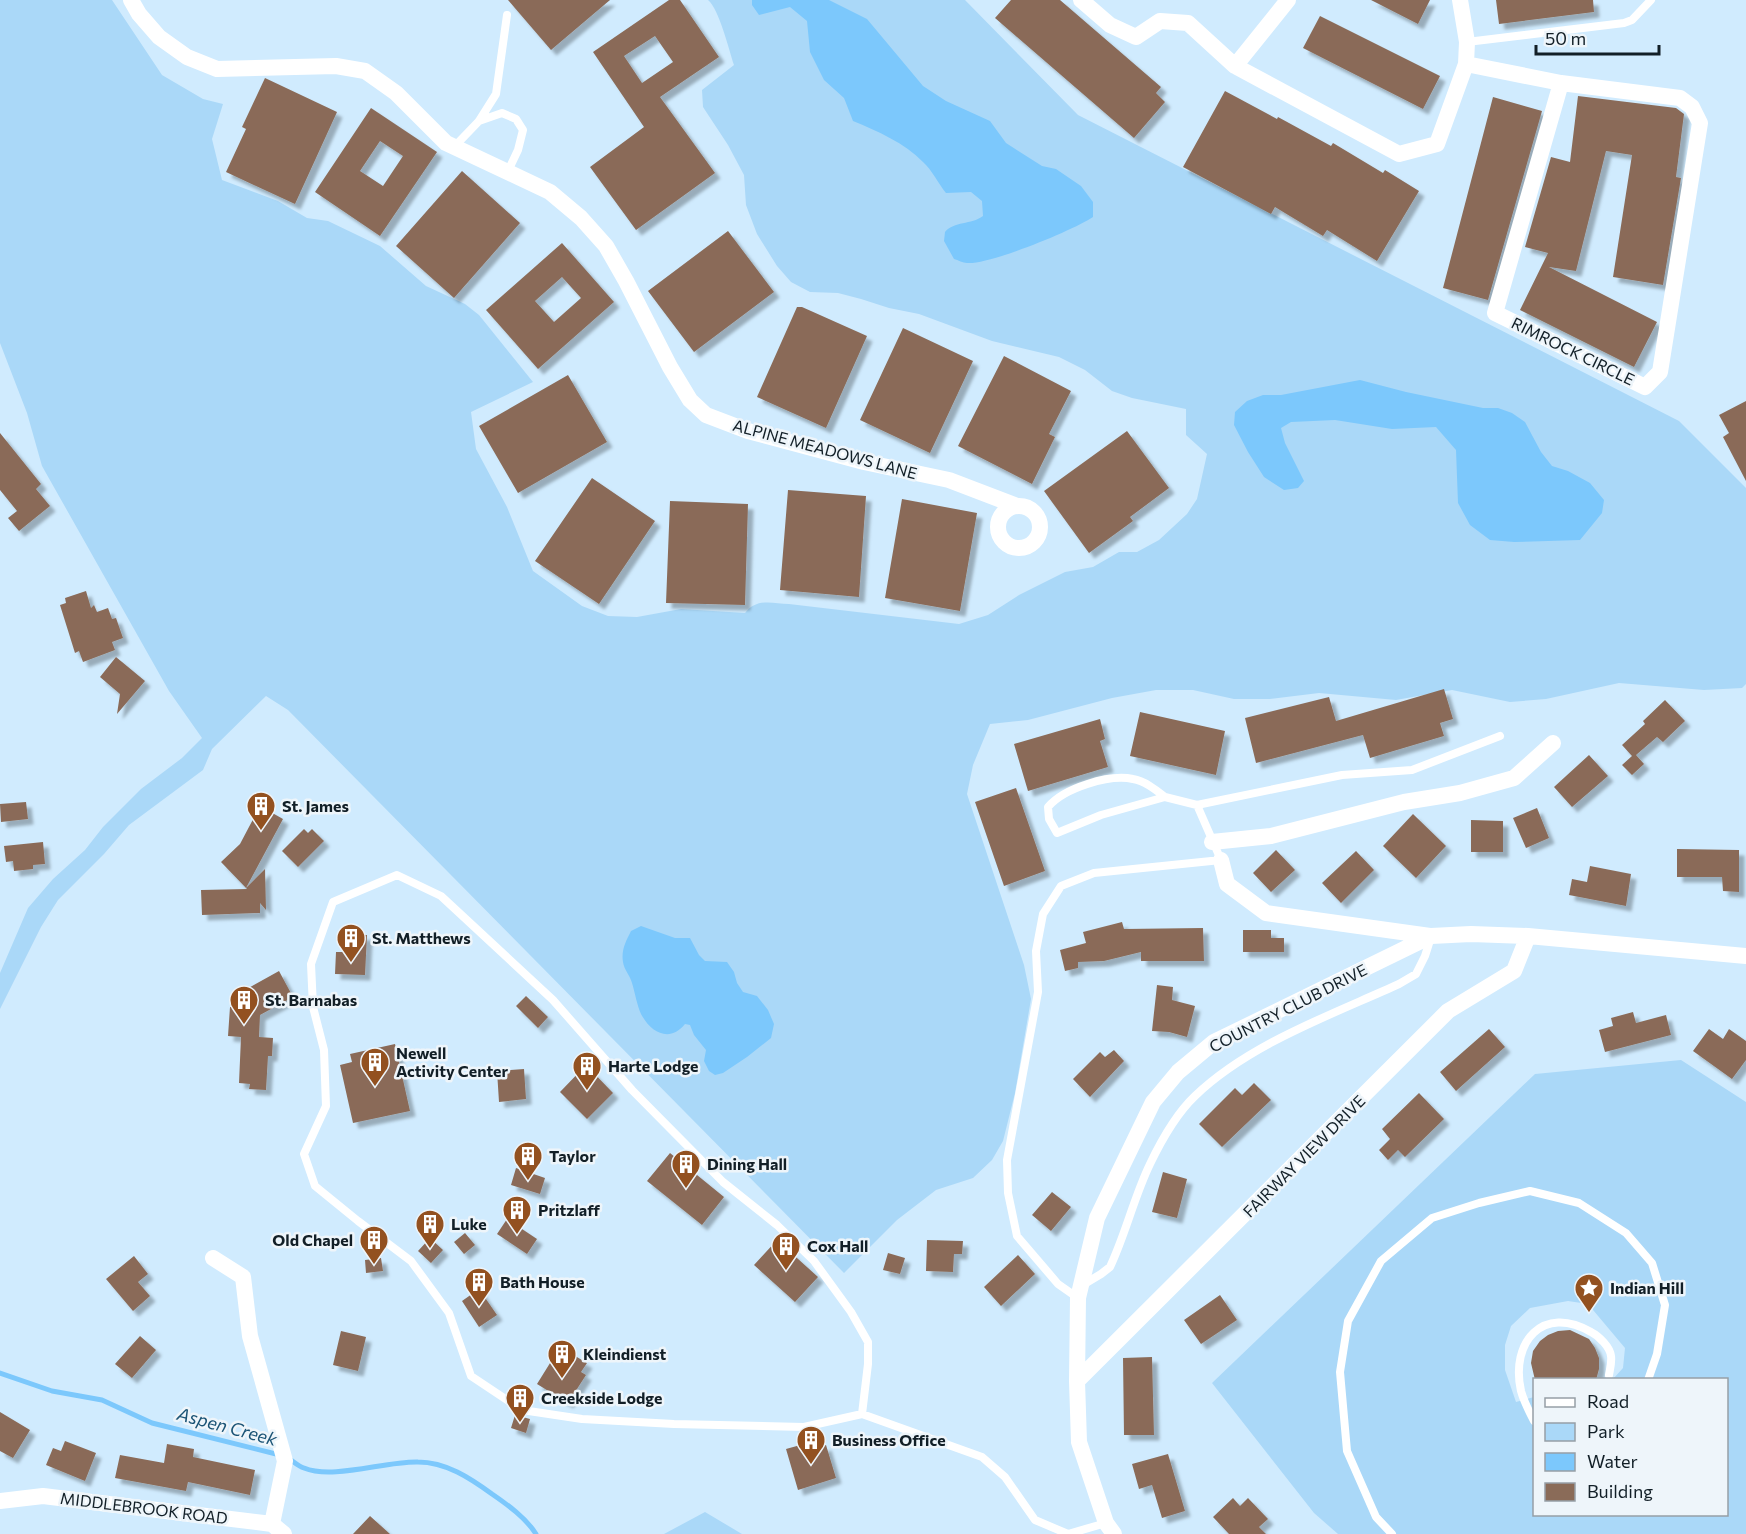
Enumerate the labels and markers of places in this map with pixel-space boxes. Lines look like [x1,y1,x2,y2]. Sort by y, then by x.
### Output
building icon: St. James [245,790,277,832]
place label: St. James [282,796,349,815]
building icon: St. Matthews [335,922,367,964]
place label: St. Matthews [372,928,471,947]
building icon: St. Barnabas [228,984,260,1026]
place label: St. Barnabas [265,990,357,1009]
place label: Newell Activity Center [396,1043,509,1080]
building icon: Newell Activity Center [359,1046,391,1088]
building icon: Harte Lodge [571,1050,603,1092]
place label: Harte Lodge [608,1056,698,1075]
building icon: Taylor [512,1140,544,1182]
place label: Taylor [549,1146,596,1165]
building icon: Dining Hall [670,1148,702,1190]
place label: Dining Hall [707,1154,787,1173]
building icon: Pritzlaff [501,1194,533,1236]
place label: Pritzlaff [538,1200,600,1219]
building icon: Luke [414,1208,446,1250]
place label: Luke [451,1214,487,1233]
building icon: Old Chapel [358,1224,390,1266]
place label: Old Chapel [272,1230,353,1249]
building icon: Cox Hall [770,1230,802,1272]
place label: Cox Hall [807,1236,868,1255]
building icon: Bath House [463,1266,495,1308]
place label: Bath House [500,1272,585,1291]
place icon: Indian Hill [1573,1272,1605,1314]
place label: Indian Hill [1610,1278,1684,1297]
building icon: Kleindienst [546,1338,578,1380]
place label: Kleindienst [583,1344,667,1363]
building icon: Creekside Lodge [504,1382,536,1424]
place label: Creekside Lodge [541,1388,662,1407]
building icon: Business Office [795,1424,827,1466]
place label: Business Office [832,1430,946,1449]

